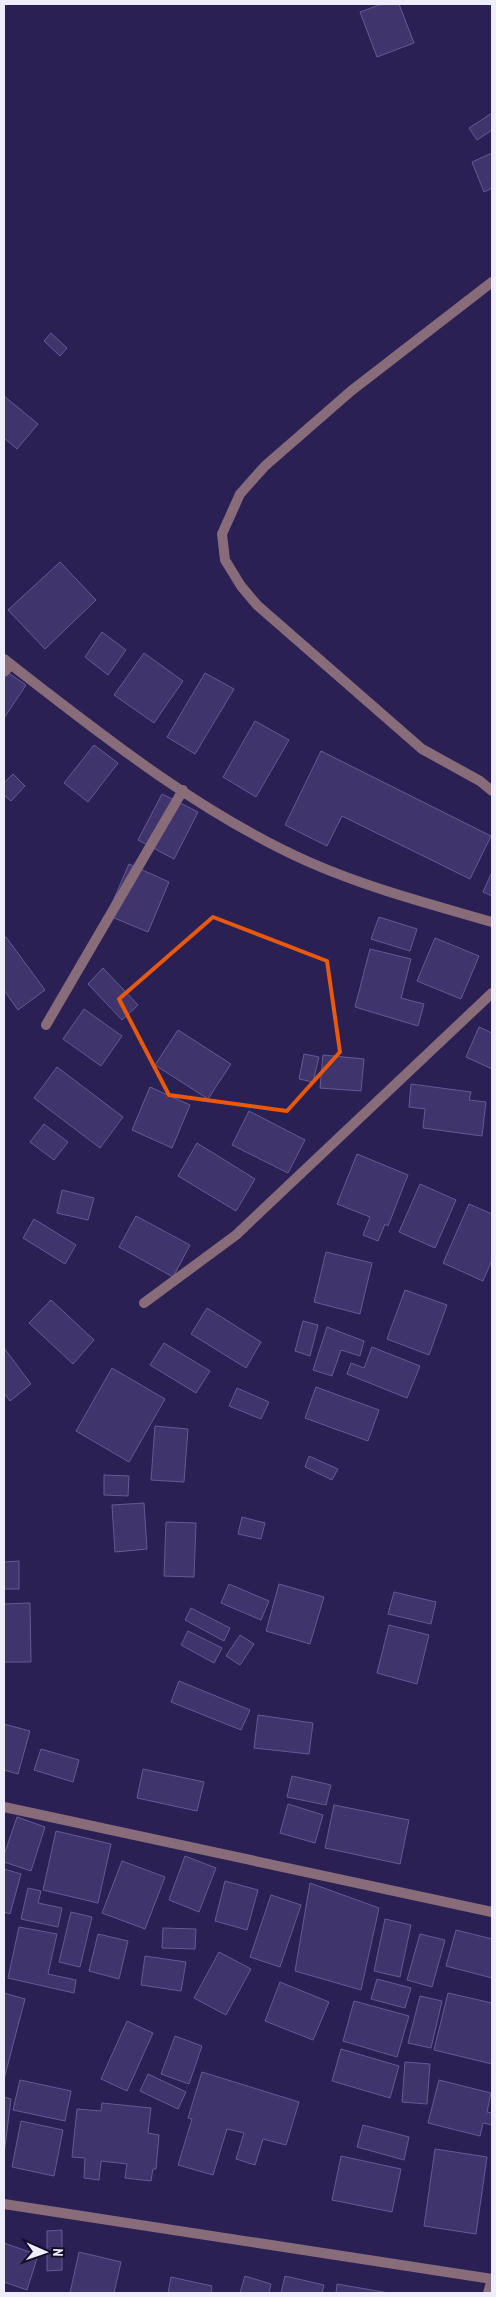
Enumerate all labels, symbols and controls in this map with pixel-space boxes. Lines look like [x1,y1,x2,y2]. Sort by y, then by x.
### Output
north arrow [20,2227,70,2277]
text: N [49,2248,67,2257]

